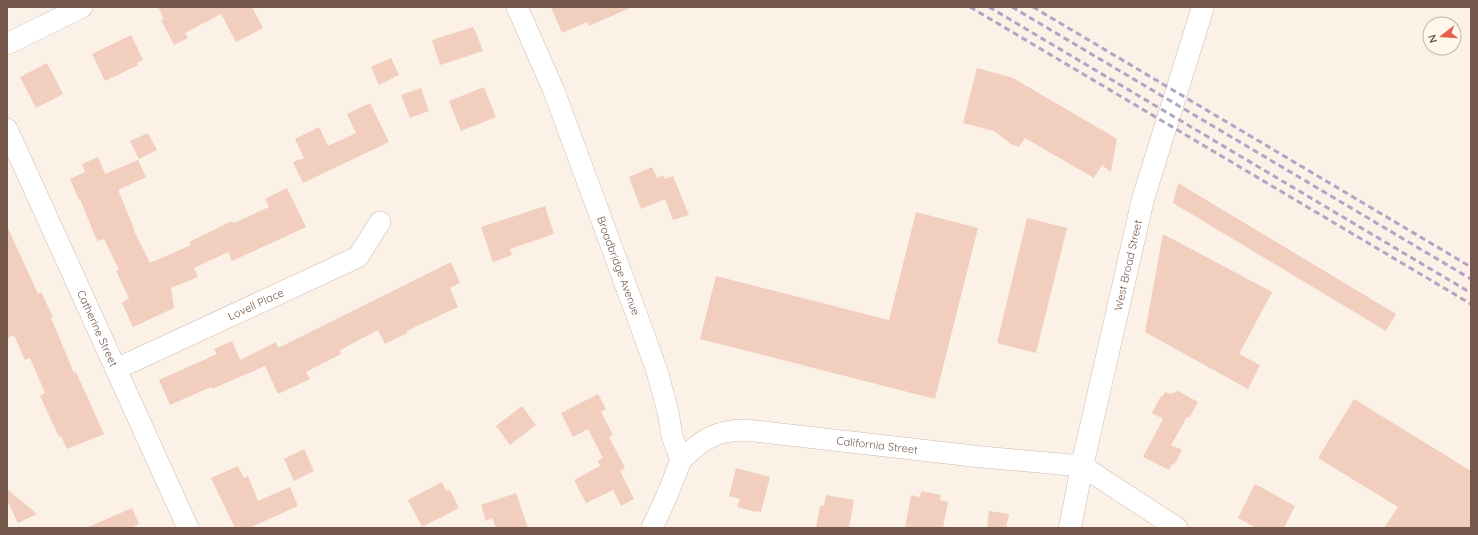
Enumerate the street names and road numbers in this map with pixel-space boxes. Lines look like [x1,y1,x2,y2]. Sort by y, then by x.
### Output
street label: Broadbridge Avenue [594,214,643,317]
street label: West Broad Street [1111,218,1145,312]
street label: Lovell Place [226,285,286,323]
street label: Catherine Street [74,288,121,369]
street label: California Street [836,433,919,457]

